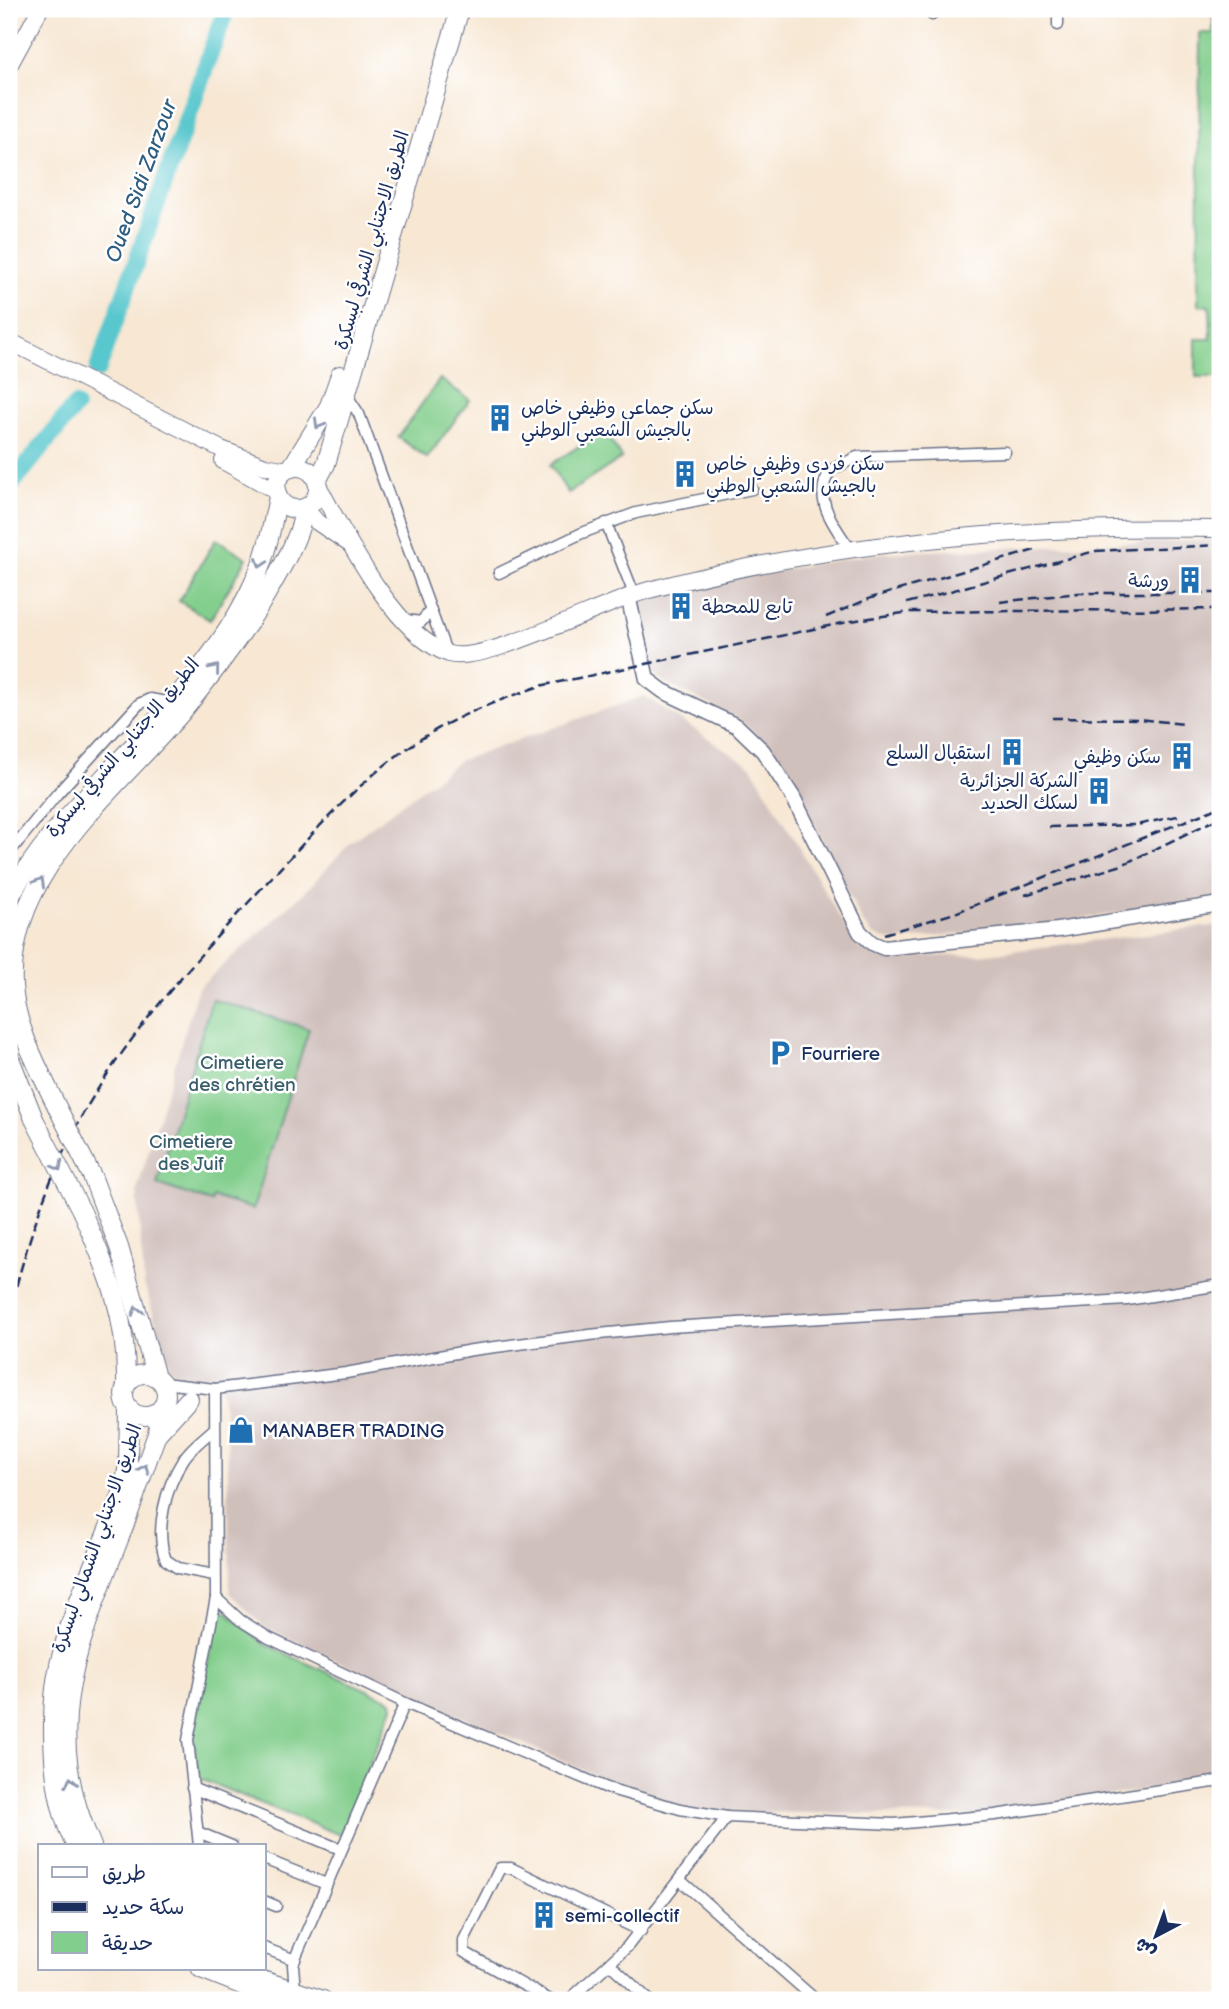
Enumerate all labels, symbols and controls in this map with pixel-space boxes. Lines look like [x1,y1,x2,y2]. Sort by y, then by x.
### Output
water label: Oued Sidi Zarzour [100,95,183,266]
street label: الطريق الاجتنابي الشرقي لبسكرة [328,128,419,354]
place label: سكن جماعي وظيفي خاص بالجيش الشعبي الوطني [521,397,714,446]
building icon: سكن جماعي وظيفي خاص بالجيش الشعبي الوطني [485,403,515,433]
one-way arrow [314,417,327,430]
place label: سكن فردي وظيفي خاص بالجيش الشعبي الوطني [706,453,885,502]
building icon: سكن فردي وظيفي خاص بالجيش الشعبي الوطني [670,459,700,489]
one-way arrow [255,557,269,569]
building icon: ورشة [1175,565,1205,595]
place label: ورشة [1128,570,1169,593]
building icon: تابع للمحطة [666,591,696,621]
place label: تابع للمحطة [702,596,793,620]
street label: الطريق الاجتنابي الشرقي لبسكرة [40,652,208,845]
one-way arrow [207,665,220,677]
building icon: استقبال السلع [997,737,1027,767]
building icon: سكن وظيفي [1167,741,1197,771]
place label: استقبال السلع [886,742,991,766]
place label: سكن وظيفي [1074,746,1161,773]
place label: الشركة الجزائرية لسكك الحديد [960,770,1078,815]
building icon: الشركة الجزائرية لسكك الحديد [1084,776,1114,806]
one-way arrow [32,877,45,890]
parking icon: Fourriere [765,1038,795,1068]
place label: Fourriere [801,1043,880,1066]
park label: Cimetiere des chrétien [188,1052,296,1097]
park label: Cimetiere des Juif [149,1131,233,1176]
one-way arrow [50,1158,64,1171]
one-way arrow [131,1305,146,1317]
shop icon: MANABER TRADING [226,1415,256,1445]
place label: MANABER TRADING [262,1420,444,1443]
street label: الطريق الاجتنابي الشمالي لبسكرة [47,1421,151,1657]
one-way arrow [135,1464,149,1476]
one-way arrow [65,1776,80,1788]
legend [38,1844,266,1970]
text: طريق [102,1861,146,1886]
text: سكة حديد [102,1895,185,1920]
building icon: semi-collectif [529,1900,559,1930]
north arrow [1120,1900,1190,1970]
place label: semi-collectif [565,1905,680,1928]
text: حديقة [102,1931,153,1956]
text: ش [1130,1932,1161,1963]

